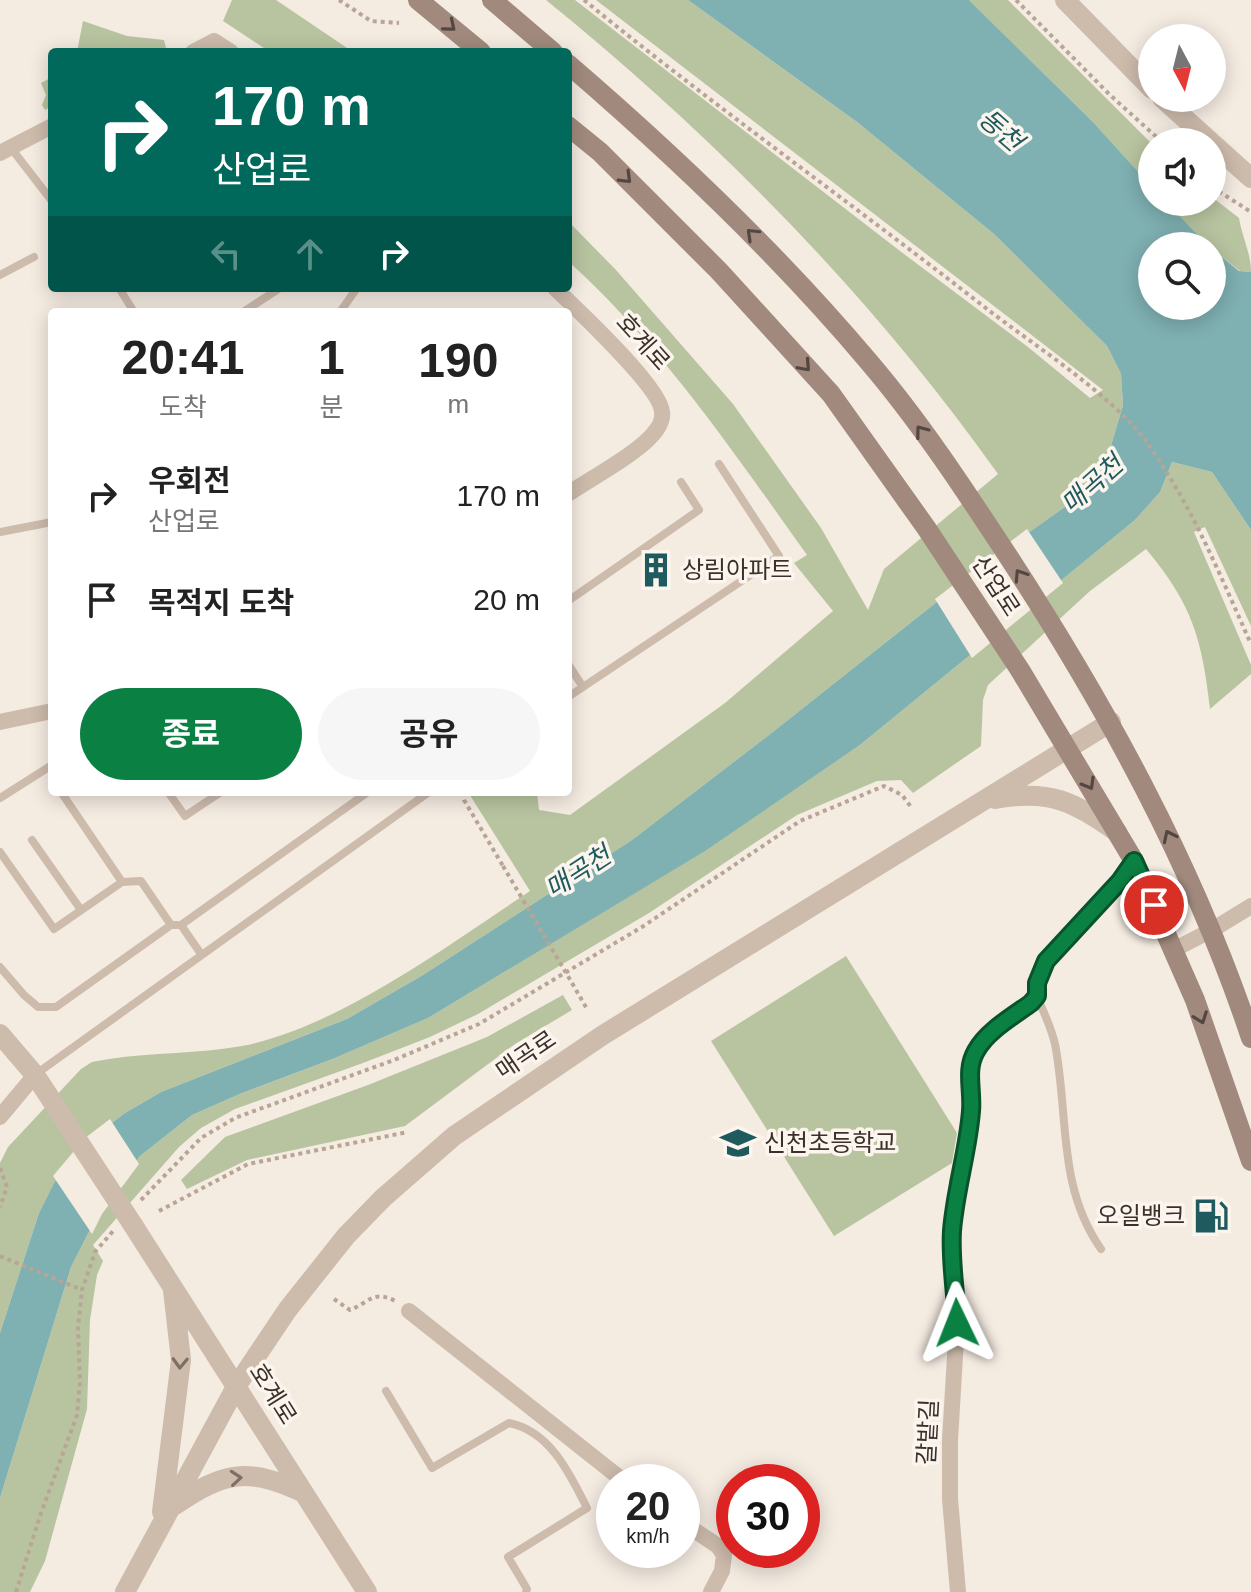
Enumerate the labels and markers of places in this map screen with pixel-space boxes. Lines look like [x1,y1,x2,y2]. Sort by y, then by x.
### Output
building icon: 상림아파트 [637,551,675,589]
place label: 상림아파트 [682,556,792,583]
pin [1120,871,1188,939]
school or university icon: 신천초등학교 [719,1124,757,1162]
place label: 신천초등학교 [764,1129,896,1156]
fuel station icon: 오일뱅크 [1192,1197,1230,1235]
place label: 오일뱅크 [1097,1202,1185,1229]

